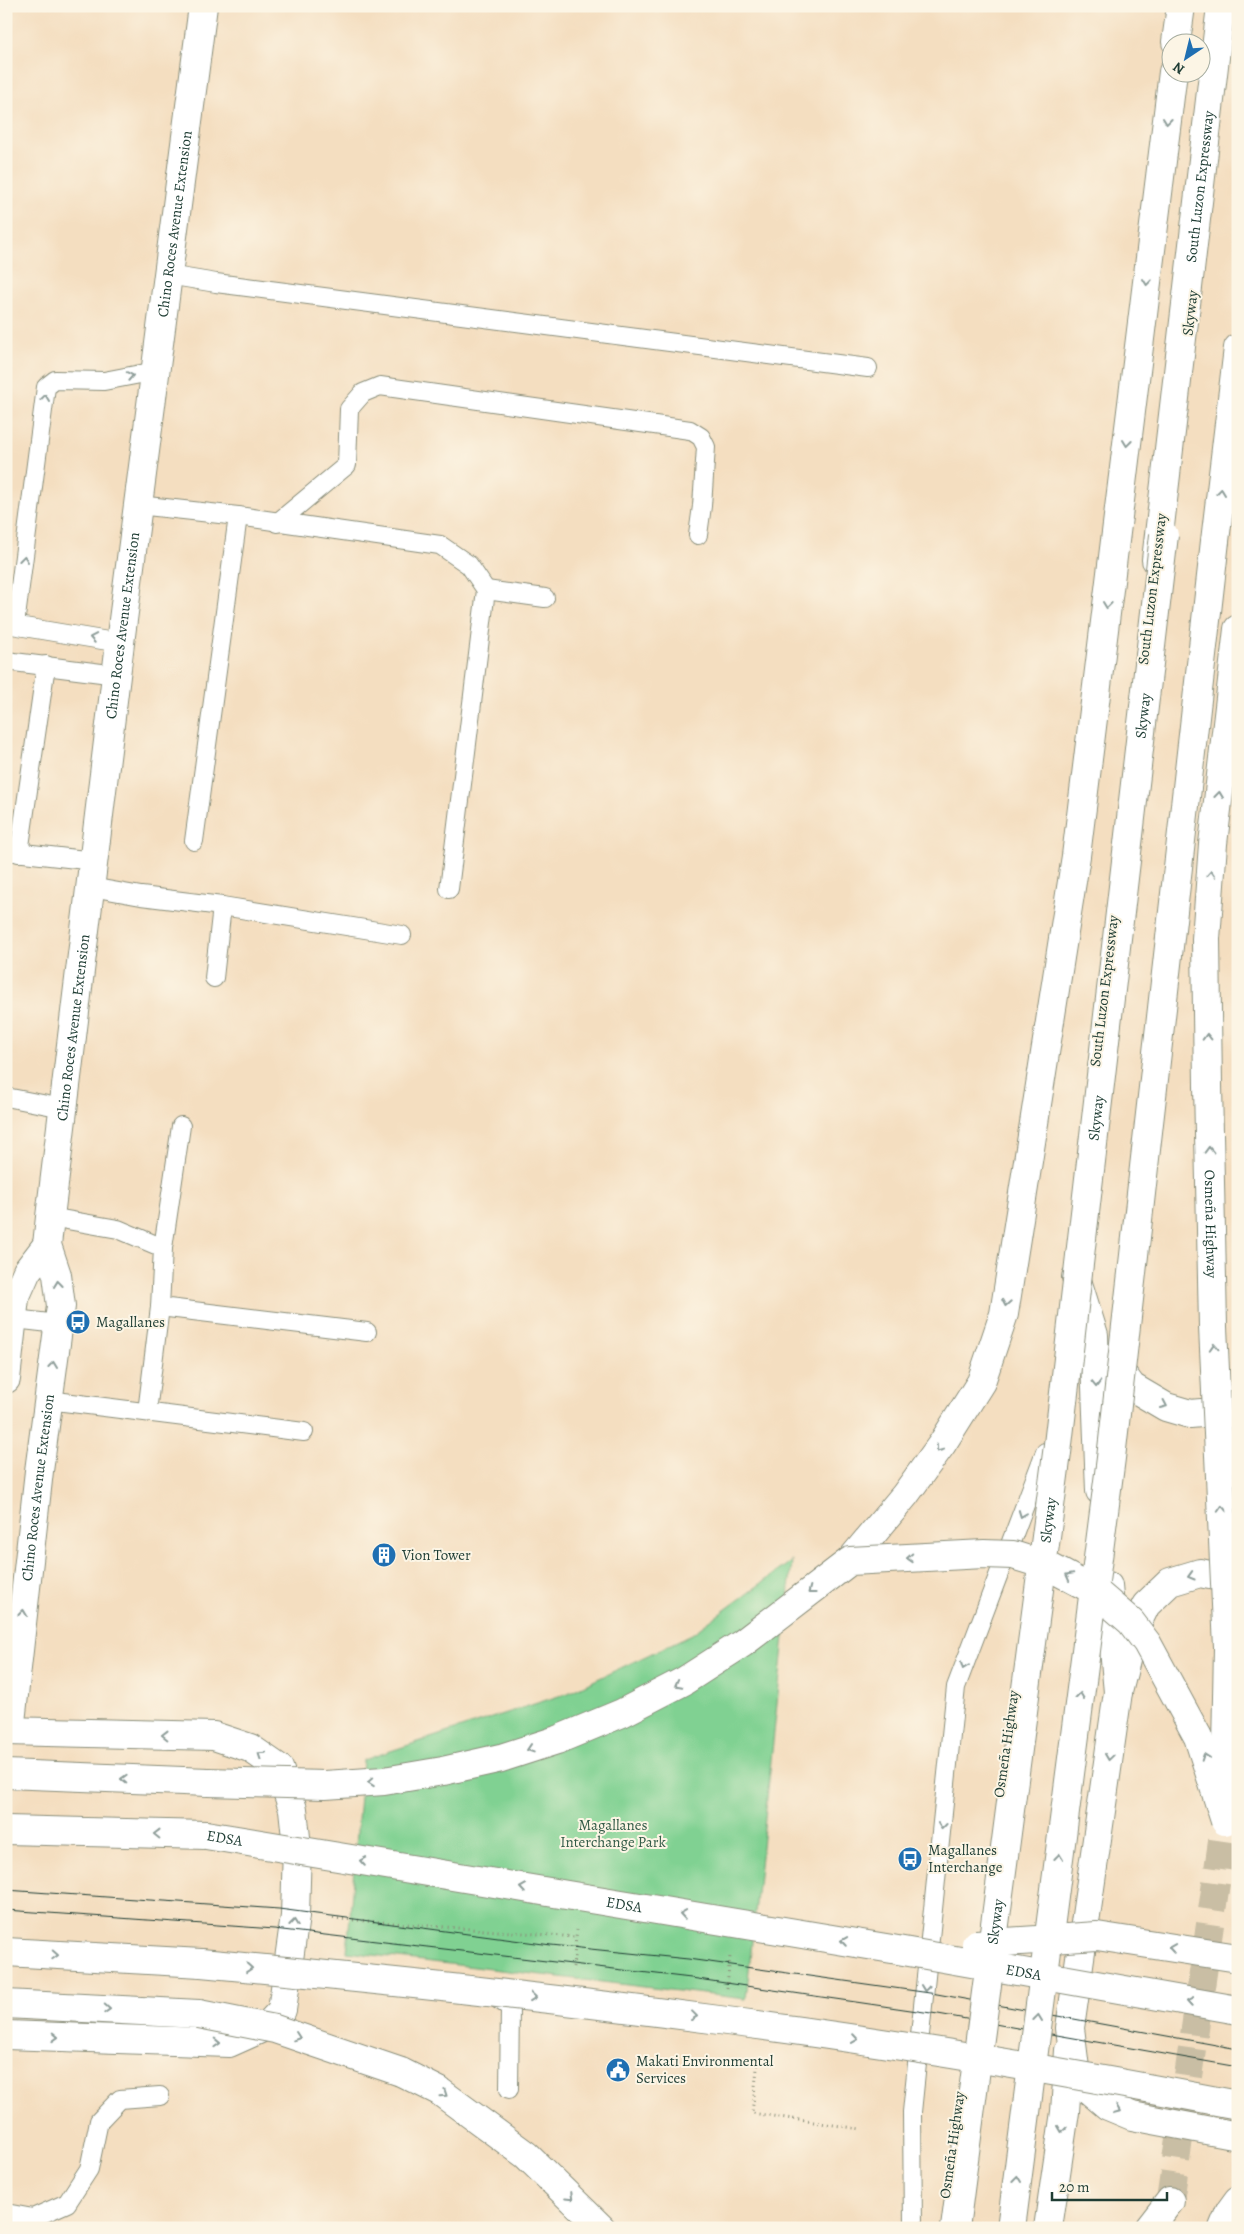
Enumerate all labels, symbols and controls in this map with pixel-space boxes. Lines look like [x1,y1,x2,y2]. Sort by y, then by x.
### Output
north arrow [1162,32,1212,82]
text: N [1169,58,1188,79]
street label: South Luzon Expressway [1181,109,1219,264]
one-way arrow [1162,117,1173,125]
street label: Chino Roces Avenue Extension [153,129,197,318]
one-way arrow [1142,278,1153,286]
street label: Skyway [1177,289,1203,337]
one-way arrow [125,372,134,382]
one-way arrow [39,394,50,402]
one-way arrow [1122,440,1133,448]
one-way arrow [1215,488,1226,496]
street label: South Luzon Expressway [1133,512,1171,666]
street label: Chino Roces Avenue Extension [101,531,144,720]
one-way arrow [18,555,29,563]
one-way arrow [1102,601,1113,609]
one-way arrow [88,633,97,643]
street label: Skyway [1130,692,1156,740]
one-way arrow [1213,791,1224,799]
one-way arrow [1205,870,1216,878]
street label: South Luzon Expressway [1085,914,1123,1068]
street label: Chino Roces Avenue Extension [52,933,94,1122]
one-way arrow [1202,1032,1212,1040]
street label: Skyway [1083,1094,1109,1142]
one-way arrow [1204,1145,1215,1153]
street label: Osmeña Highway [1200,1170,1222,1279]
one-way arrow [53,1279,64,1287]
one-way arrow [1002,1298,1012,1307]
bus stop icon: Magallanes [65,1309,91,1335]
place label: Magallanes [96,1312,165,1332]
one-way arrow [1209,1343,1220,1351]
one-way arrow [47,1361,58,1369]
one-way arrow [1090,1380,1101,1388]
street label: Chino Roces Avenue Extension [17,1393,59,1582]
one-way arrow [1159,1399,1168,1410]
one-way arrow [936,1443,945,1453]
street label: Skyway [1035,1496,1061,1544]
one-way arrow [1217,1505,1228,1513]
one-way arrow [1017,1509,1028,1518]
building icon: Vion Tower [371,1542,397,1568]
place label: Vion Tower [401,1545,471,1565]
one-way arrow [906,1552,914,1563]
one-way arrow [1187,1570,1196,1580]
one-way arrow [1065,1572,1074,1582]
one-way arrow [808,1585,817,1593]
one-way arrow [17,1609,28,1617]
one-way arrow [960,1661,970,1670]
one-way arrow [675,1678,684,1688]
street label: Osmeña Highway [989,1689,1023,1799]
one-way arrow [1074,1692,1085,1700]
one-way arrow [161,1729,169,1740]
one-way arrow [526,1743,534,1753]
one-way arrow [257,1752,266,1762]
one-way arrow [1104,1753,1114,1761]
one-way arrow [1200,1754,1210,1762]
one-way arrow [120,1773,128,1784]
one-way arrow [367,1776,375,1787]
park label: Magallanes Interchange Park [560,1815,666,1852]
one-way arrow [937,1823,948,1831]
street label: EDSA [205,1825,244,1851]
one-way arrow [153,1829,160,1839]
place label: Magallanes Interchange [928,1840,1003,1877]
bus stop icon: Magallanes Interchange [897,1846,923,1872]
one-way arrow [1053,1853,1064,1861]
one-way arrow [358,1857,367,1867]
one-way arrow [519,1883,527,1893]
street label: EDSA [605,1892,644,1917]
street label: Skyway [982,1897,1008,1946]
one-way arrow [679,1910,688,1920]
one-way arrow [288,1919,298,1928]
one-way arrow [839,1937,848,1947]
one-way arrow [1168,1943,1177,1953]
one-way arrow [51,1949,59,1960]
street label: EDSA [1004,1959,1043,1985]
one-way arrow [246,1962,254,1973]
one-way arrow [920,1984,931,1992]
one-way arrow [529,1991,537,2002]
one-way arrow [1185,1997,1194,2007]
one-way arrow [104,2003,112,2014]
one-way arrow [690,2011,698,2021]
one-way arrow [1032,2014,1043,2022]
one-way arrow [51,2031,59,2042]
one-way arrow [292,2031,301,2041]
one-way arrow [851,2034,859,2044]
one-way arrow [214,2038,222,2048]
place label: Makati Environmental Services [636,2051,774,2088]
public building icon: Makati Environmental Services [605,2057,631,2083]
one-way arrow [439,2088,448,2097]
street label: Osmeña Highway [935,2090,969,2200]
one-way arrow [1112,2104,1121,2114]
one-way arrow [1058,2125,1068,2133]
scale bar [1052,2169,1166,2201]
one-way arrow [1012,2175,1022,2184]
text: 20 m [1059,2177,1090,2197]
one-way arrow [564,2191,573,2200]

